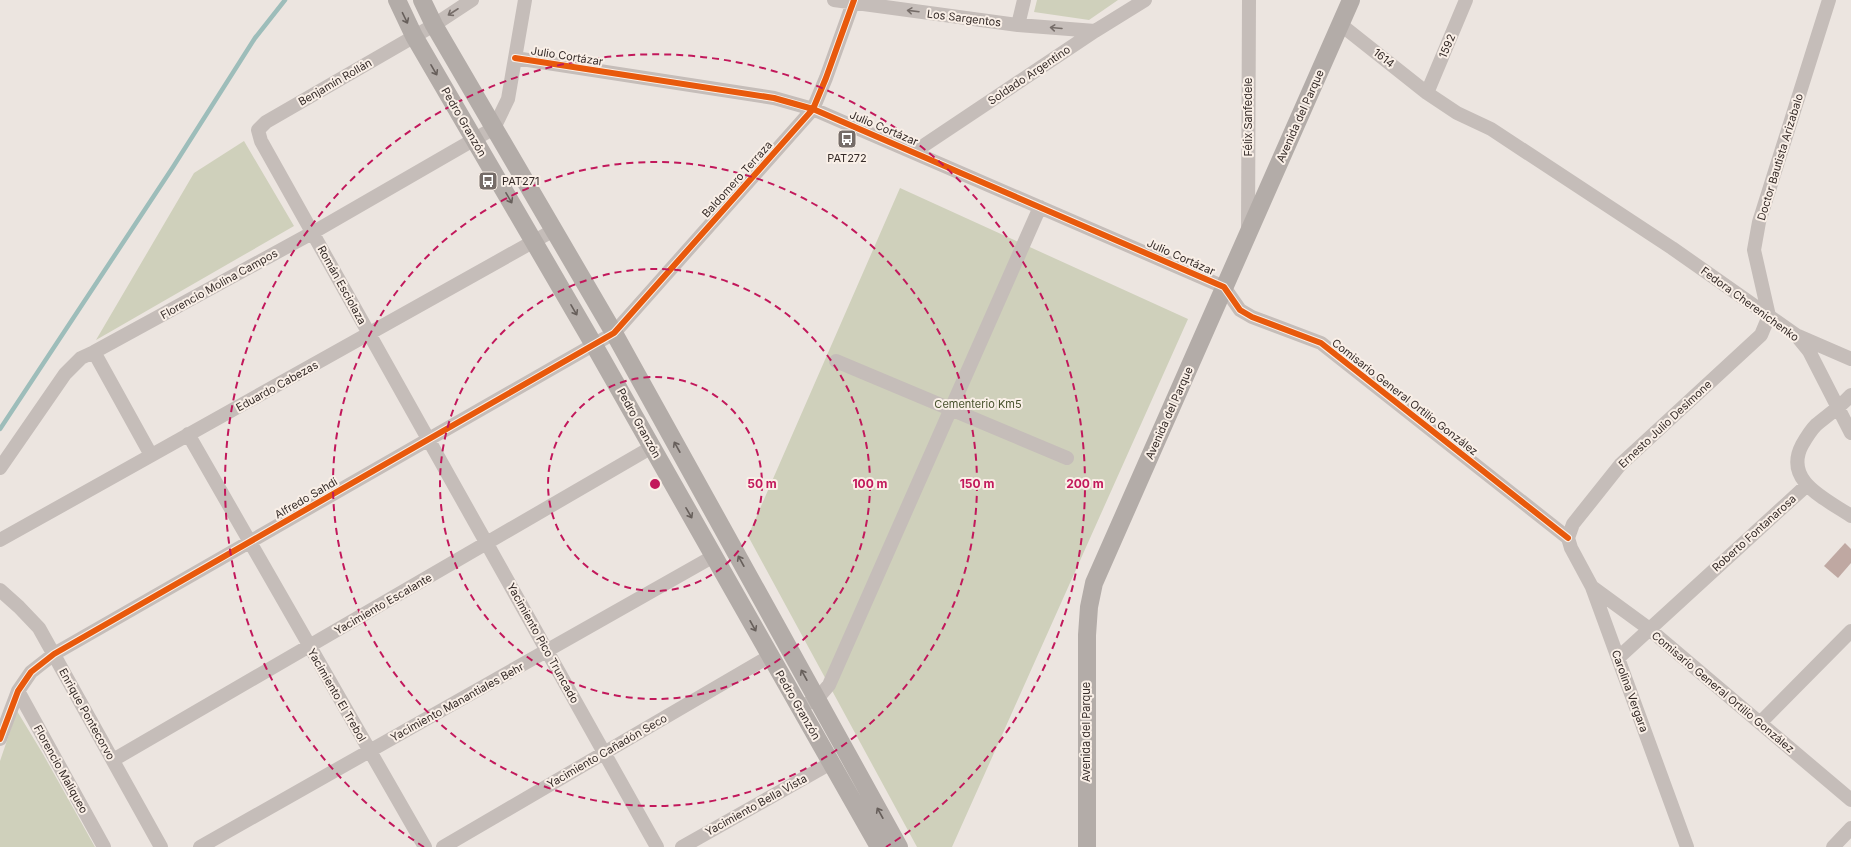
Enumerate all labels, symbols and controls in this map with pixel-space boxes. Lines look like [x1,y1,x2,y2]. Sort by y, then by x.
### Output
one-way arrow [907,7,920,15]
street label: Los Sargentos [926,7,1002,30]
one-way arrow [447,9,459,17]
one-way arrow [402,12,409,24]
one-way arrow [1050,24,1063,32]
street label: 1592 [1436,32,1458,60]
street label: Soldado Argentino [985,42,1073,108]
street label: Julio Cortázar [530,43,604,69]
street label: 1614 [1371,45,1397,71]
street label: Benjamín Rollán [296,55,374,109]
one-way arrow [430,63,438,75]
street label: Avenida del Parque [1273,67,1327,165]
street label: Félix Sanfedele [1241,77,1255,157]
street label: Pedro Granzón [438,85,490,159]
street label: Doctor Bautista Arizabalo [1754,91,1806,222]
street label: Julio Cortázar [848,107,920,149]
bus stop icon: PAT272 [836,128,858,150]
street label: Baldomero Terraza [699,138,775,220]
place label: PAT272 [827,151,867,165]
bus stop icon: PAT271 [477,170,499,192]
place label: PAT271 [502,174,539,188]
one-way arrow [505,192,513,204]
street label: Julio Cortázar [1145,236,1217,278]
street label: Román Esciolaza [315,243,369,327]
street label: Florencio Molina Campos [158,246,280,322]
street label: Fedora Cherenichenko [1698,264,1802,345]
one-way arrow [571,304,579,316]
street label: Comisario General Ortilio González [1329,336,1481,458]
street label: Eduardo Cabezas [234,358,321,414]
street label: Avenida del Parque [1142,364,1196,462]
street label: Ernesto Julio Desimone [1615,377,1715,471]
street label: Pedro Granzón [614,386,664,460]
park label: Cementerio Km5 [934,397,1022,411]
one-way arrow [673,442,681,454]
street label: Alfredo Sahdi [272,474,340,522]
text: 50 m [747,476,777,491]
text: 100 m [852,476,888,491]
text: 150 m [960,476,994,491]
text: 200 m [1066,476,1104,491]
centre of rings [648,477,662,491]
street label: Roberto Fontanarosa [1709,492,1799,574]
one-way arrow [686,507,694,519]
one-way arrow [736,555,744,567]
street label: Yacimiento Escalante [332,570,434,638]
street label: Yacimiento Pico Truncado [504,580,582,706]
one-way arrow [750,620,758,632]
street label: Comisario General Ortilio González [1649,628,1797,756]
street label: Yacimiento El Trebol [305,646,369,744]
street label: Carolina Vergara [1609,648,1651,734]
street label: Yacimiento Manantiales Behr [388,659,526,745]
street label: Enrique Pontecorvo [56,666,118,763]
street label: Pedro Granzón [772,668,824,742]
one-way arrow [800,669,807,681]
street label: Avenida del Parque [1079,682,1093,782]
street label: Yacimiento Cañadón Seco [544,711,670,791]
street label: Florencio Maliqueo [31,722,91,816]
street label: Yacimiento Bella Vista [703,771,809,839]
one-way arrow [876,807,884,819]

